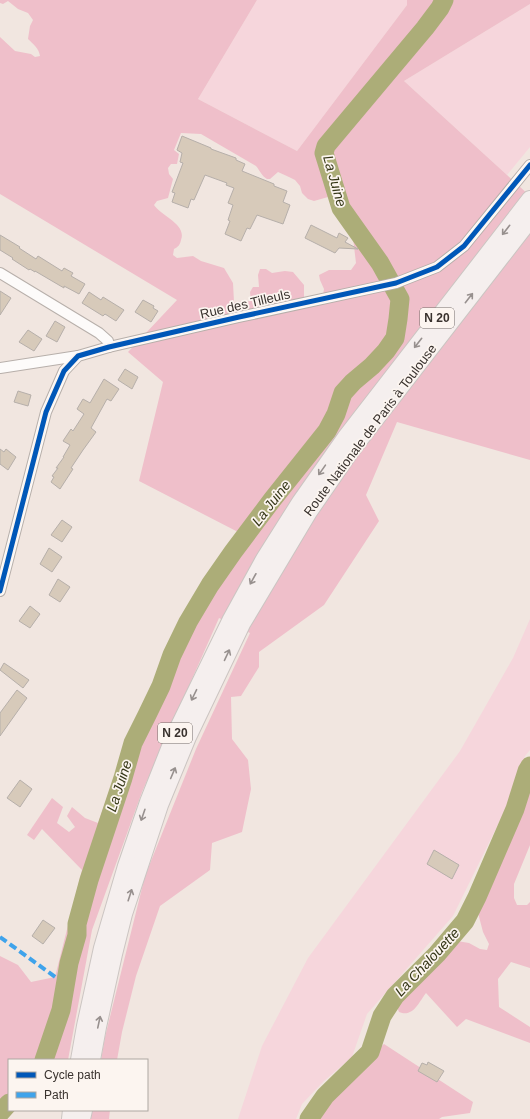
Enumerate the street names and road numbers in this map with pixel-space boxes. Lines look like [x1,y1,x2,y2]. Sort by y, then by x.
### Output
street label: Rue des Tilleuls [199,286,292,322]
road number: N 20 [420,308,454,328]
street label: Route Nationale de Paris à Toulouse [301,341,439,519]
road number: N 20 [158,723,192,743]

